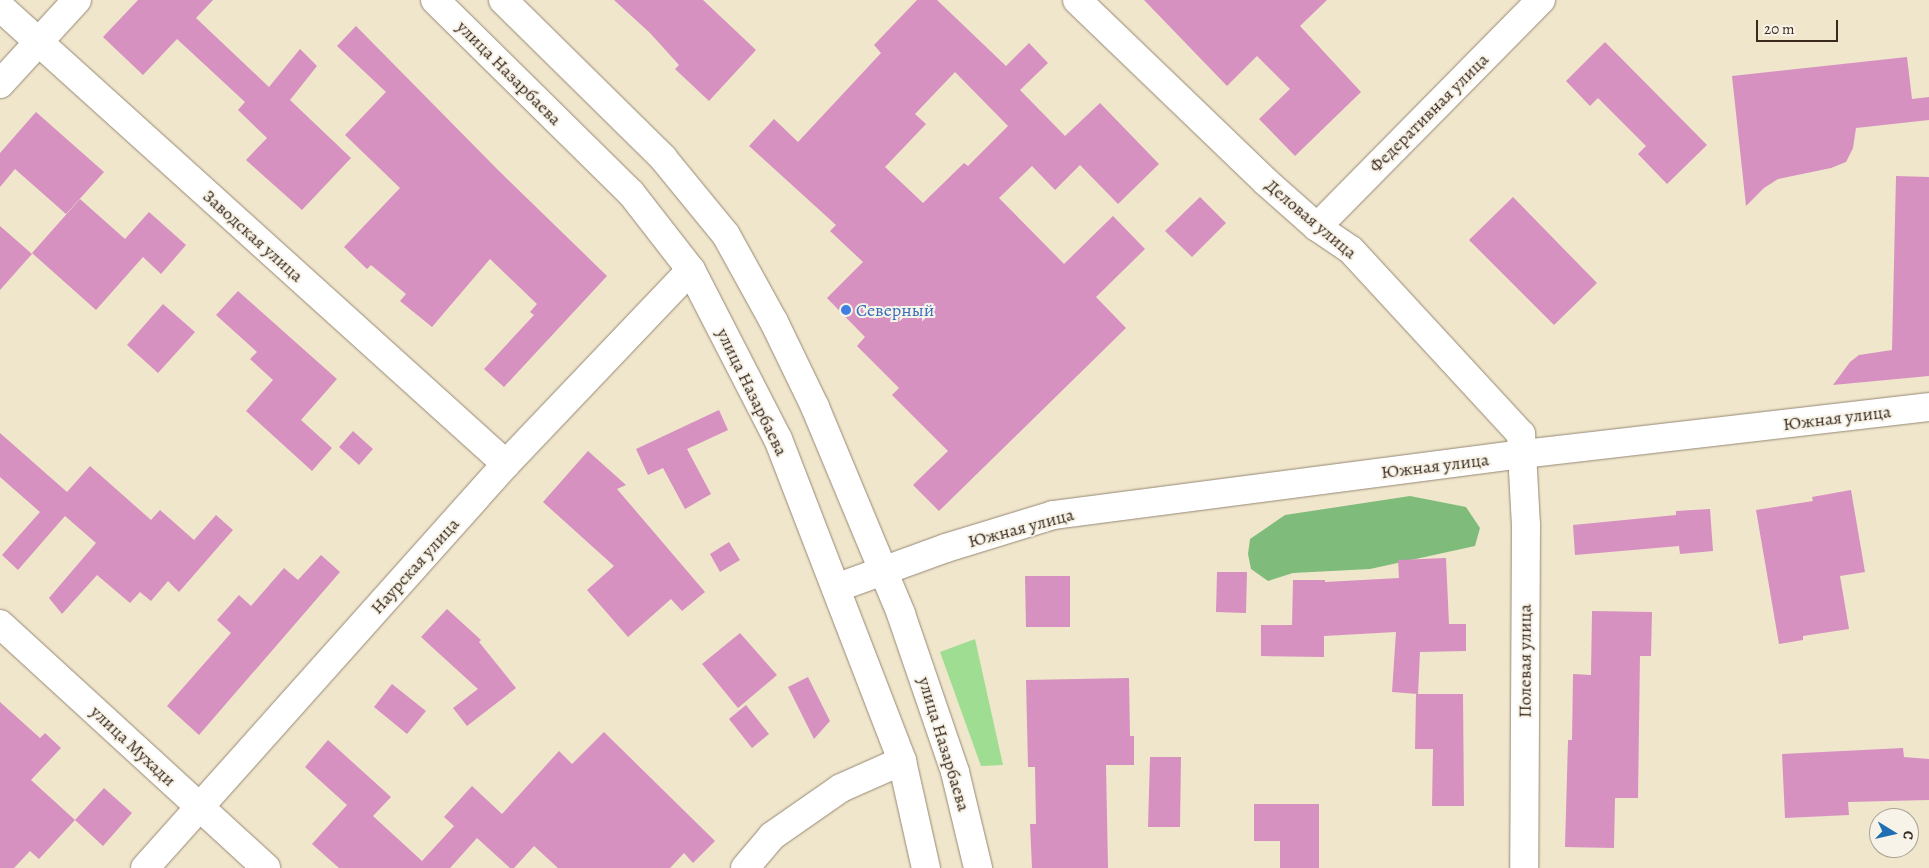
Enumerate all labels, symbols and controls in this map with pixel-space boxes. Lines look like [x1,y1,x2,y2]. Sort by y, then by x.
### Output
scale bar [1759,10,1842,42]
street label: улица Назарбаева [452,16,566,130]
text: 20 m [1764,19,1795,39]
street label: Федеративная улица [1365,49,1493,177]
street label: Деловая улица [1261,174,1361,264]
street label: Заводская улица [198,185,308,287]
place label: Северный [856,299,934,321]
marker: Северный [840,304,852,316]
street label: улица Назарбаева [712,325,792,459]
street label: Южная улица [1782,401,1892,435]
street label: Южная улица [1380,449,1490,483]
street label: Южная улица [966,504,1076,552]
street label: Наурская улица [366,513,464,619]
street label: Полевая улица [1514,604,1536,718]
street label: улица Назарбаева [913,674,975,814]
street label: улица Мухади [86,701,180,791]
north arrow [1869,808,1919,858]
text: С [1898,830,1918,841]

